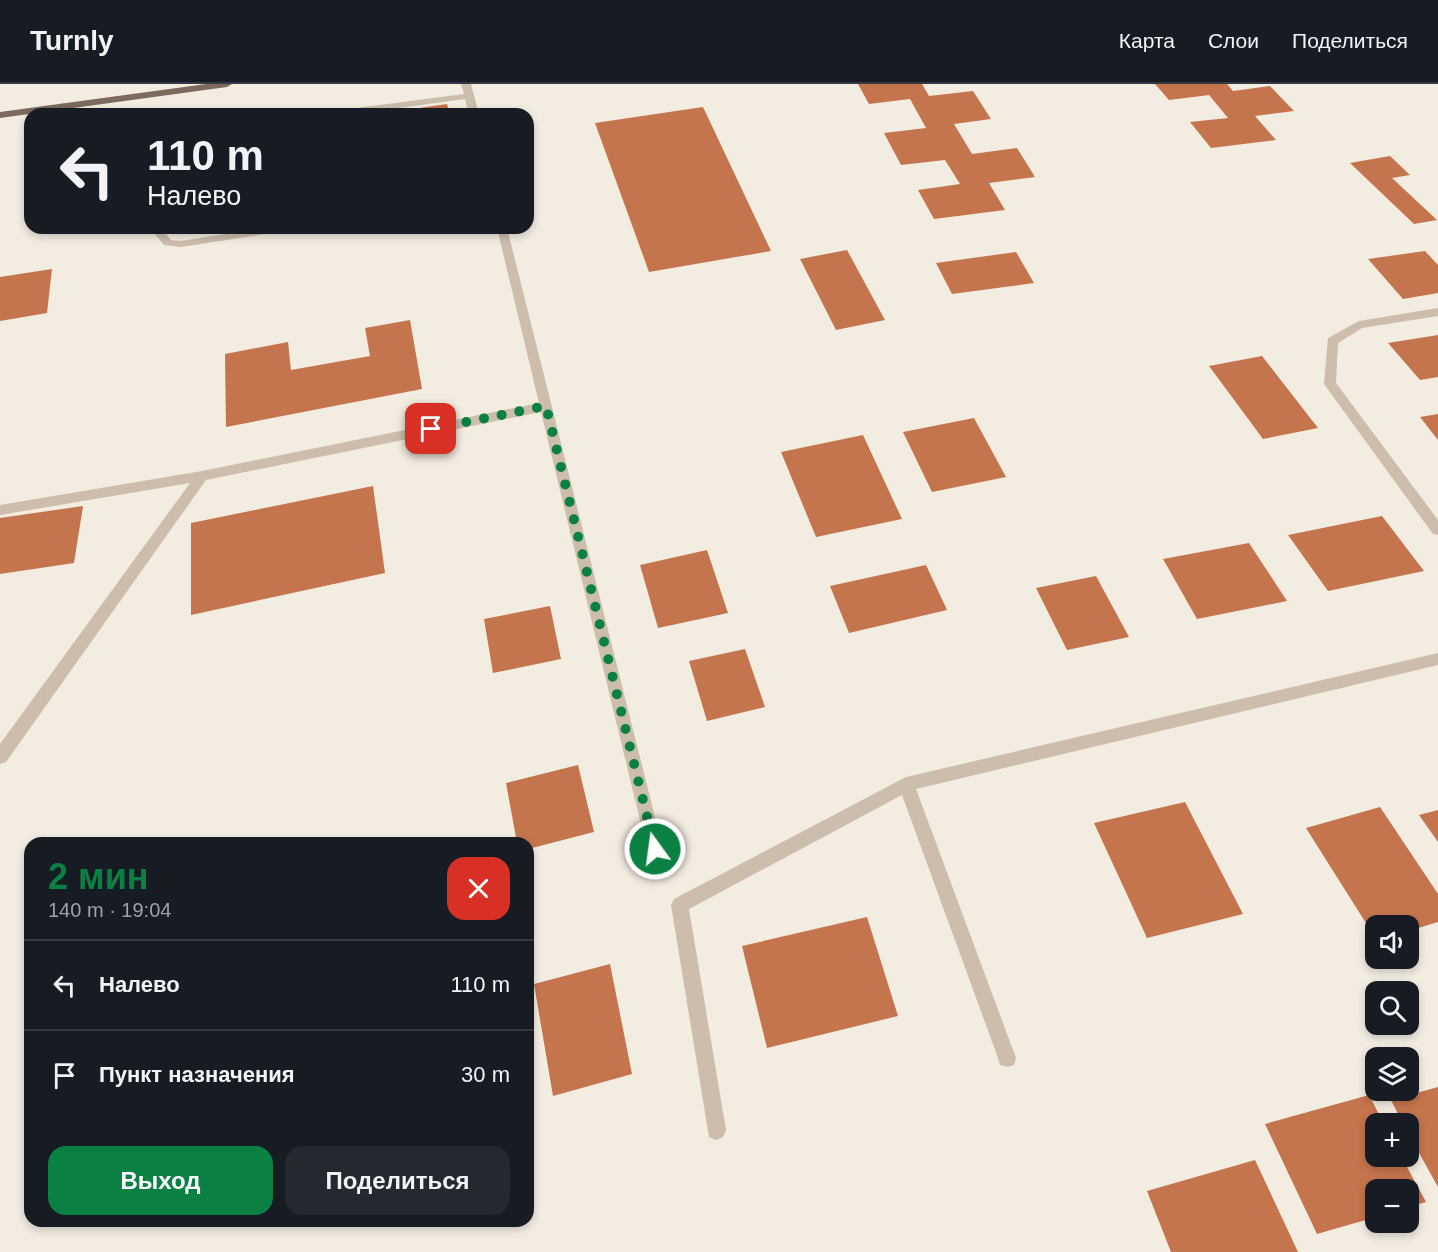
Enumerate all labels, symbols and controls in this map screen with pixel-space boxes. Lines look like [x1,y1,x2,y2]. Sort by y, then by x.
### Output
text: Turnly [30,25,113,56]
text: Карта [1119,29,1175,52]
text: Слои [1208,29,1259,52]
text: Поделиться [1292,29,1408,52]
icon: left [48,132,126,210]
text: 110 m [147,132,264,179]
text: Налево [147,181,241,211]
pin [405,403,456,454]
icon: arrive [414,412,447,445]
position arrow [623,817,687,881]
text: 2 мин [48,856,149,897]
button: close [447,857,510,920]
text: 140 m · 19:04 [48,899,171,921]
map controls [1365,915,1419,1233]
button: sound [1365,915,1419,969]
icon: left [48,969,81,1002]
text: Налево [99,972,180,997]
text: 110 m [450,972,510,997]
button: search [1365,981,1419,1035]
button: layers [1365,1047,1419,1101]
icon: arrive [48,1059,81,1092]
text: Пункт назначения [99,1062,295,1087]
text: 30 m [461,1062,510,1087]
button: + [1365,1113,1419,1167]
button: Выход [48,1146,273,1215]
button: Поделиться [285,1146,510,1215]
button: − [1365,1179,1419,1233]

